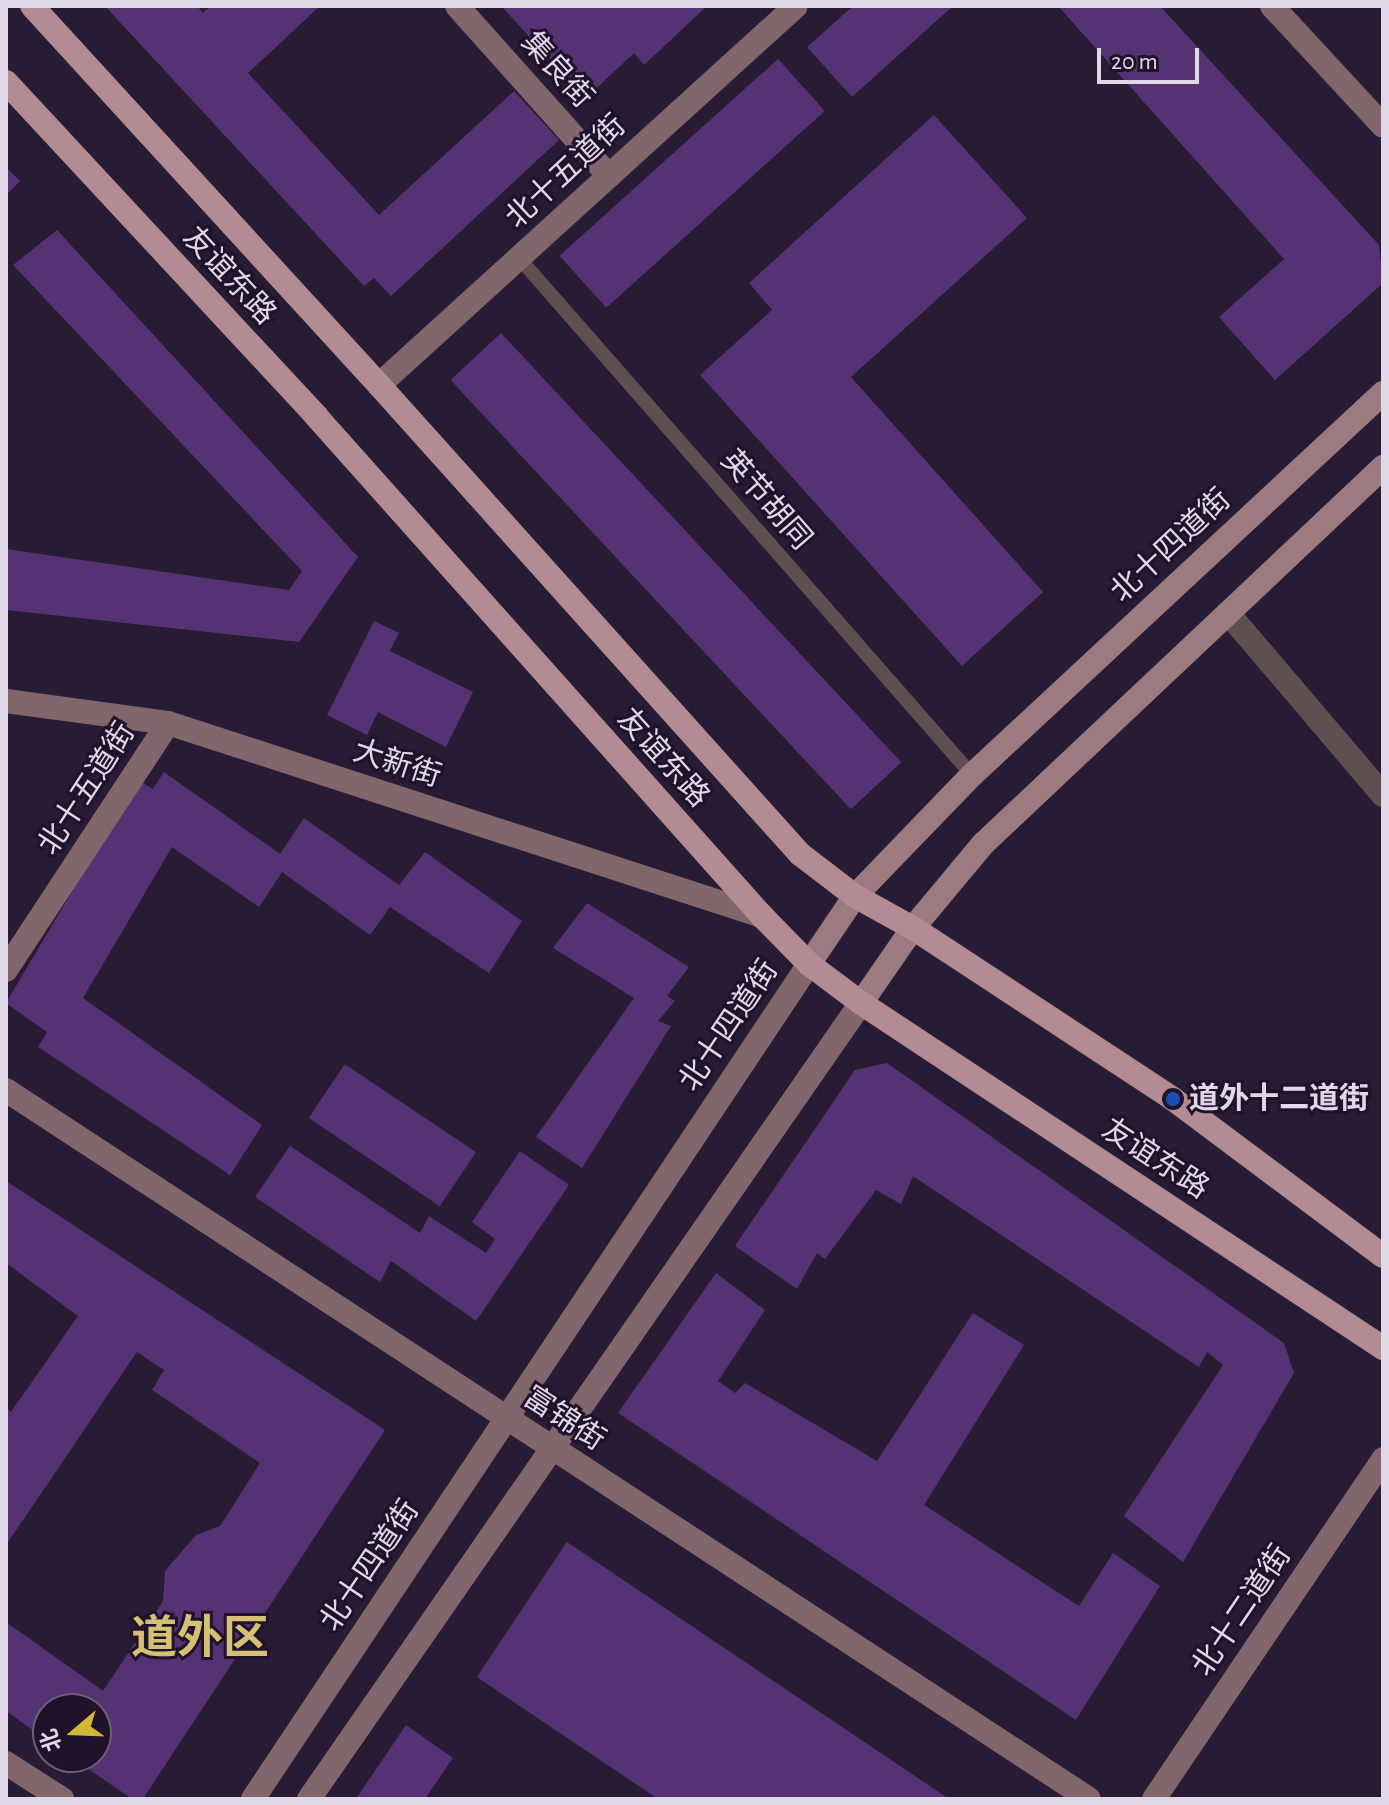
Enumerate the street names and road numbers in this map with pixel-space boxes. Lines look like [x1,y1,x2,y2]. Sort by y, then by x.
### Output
street label: 集良街 [514,25,600,115]
street label: 北十五道街 [499,108,633,236]
street label: 友谊东路 [175,220,283,332]
street label: 英节胡同 [713,443,819,557]
street label: 北十四道街 [1104,482,1238,610]
street label: 友谊东路 [609,701,717,815]
street label: 北十五道街 [31,716,143,862]
street label: 大新街 [349,733,445,795]
street label: 北十四道街 [672,954,786,1098]
street label: 友谊东路 [1095,1111,1215,1207]
street label: 富锦街 [516,1379,612,1459]
street label: 北十四道街 [313,1494,427,1638]
street label: 北十二道街 [1185,1539,1299,1683]

